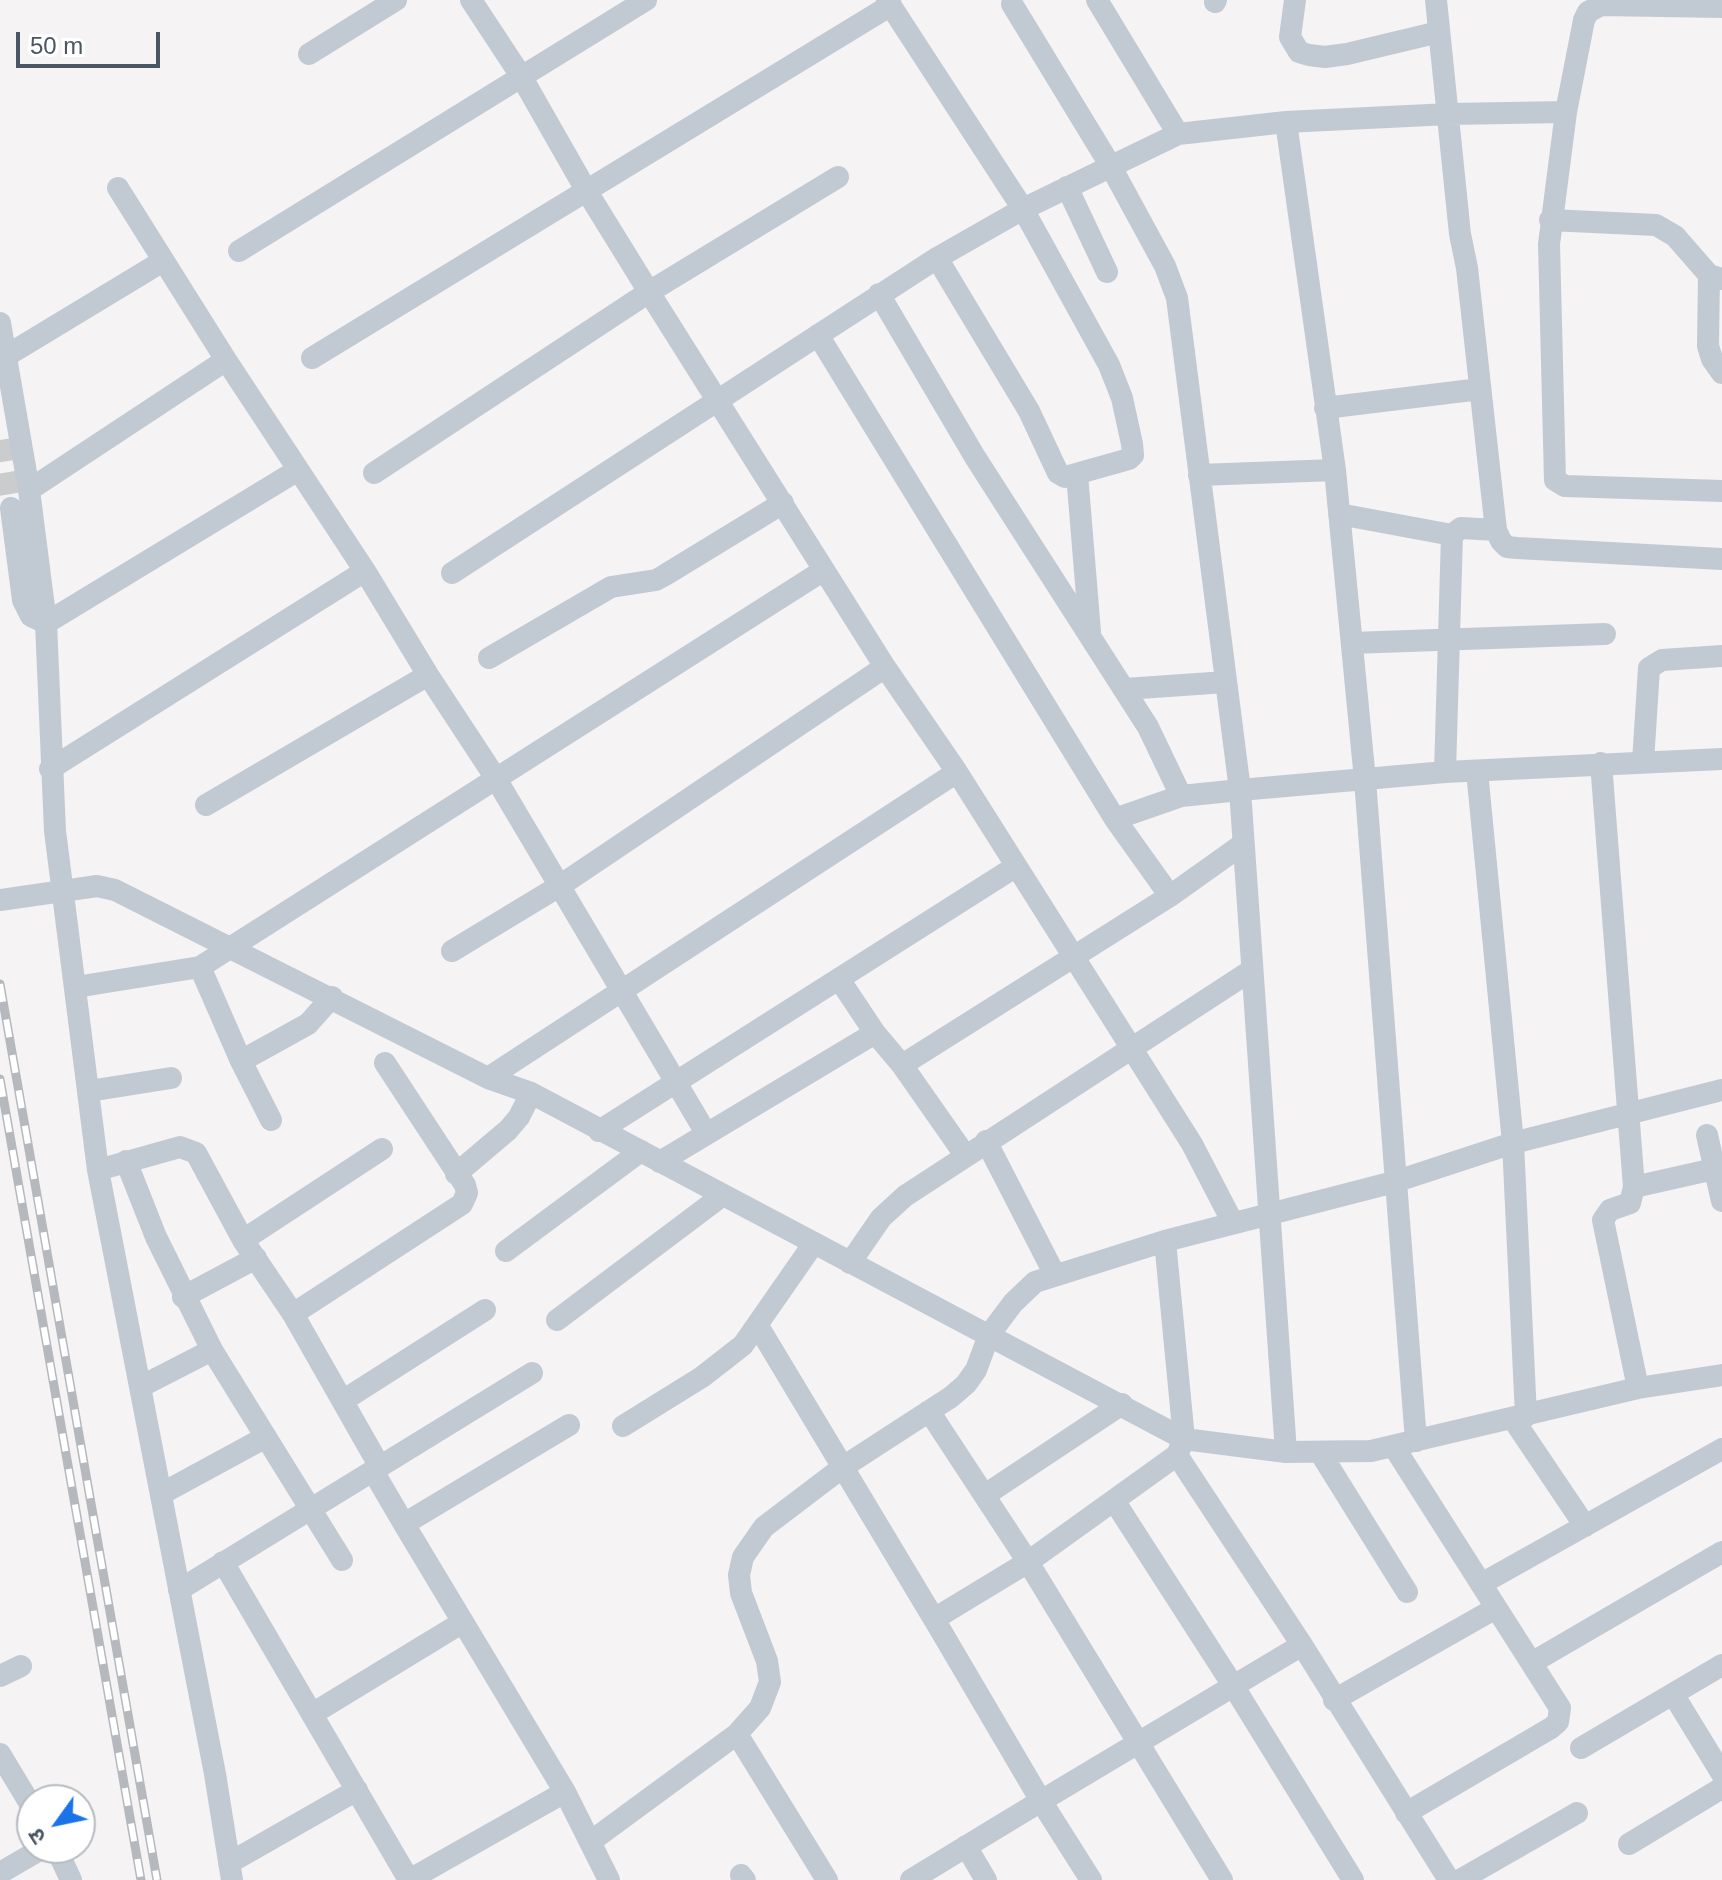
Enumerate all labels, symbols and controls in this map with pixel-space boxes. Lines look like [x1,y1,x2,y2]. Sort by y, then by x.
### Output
scale bar [20,16,164,66]
text: 50 m [30,32,83,59]
north arrow [16,1784,96,1864]
text: उ [23,1824,51,1848]

